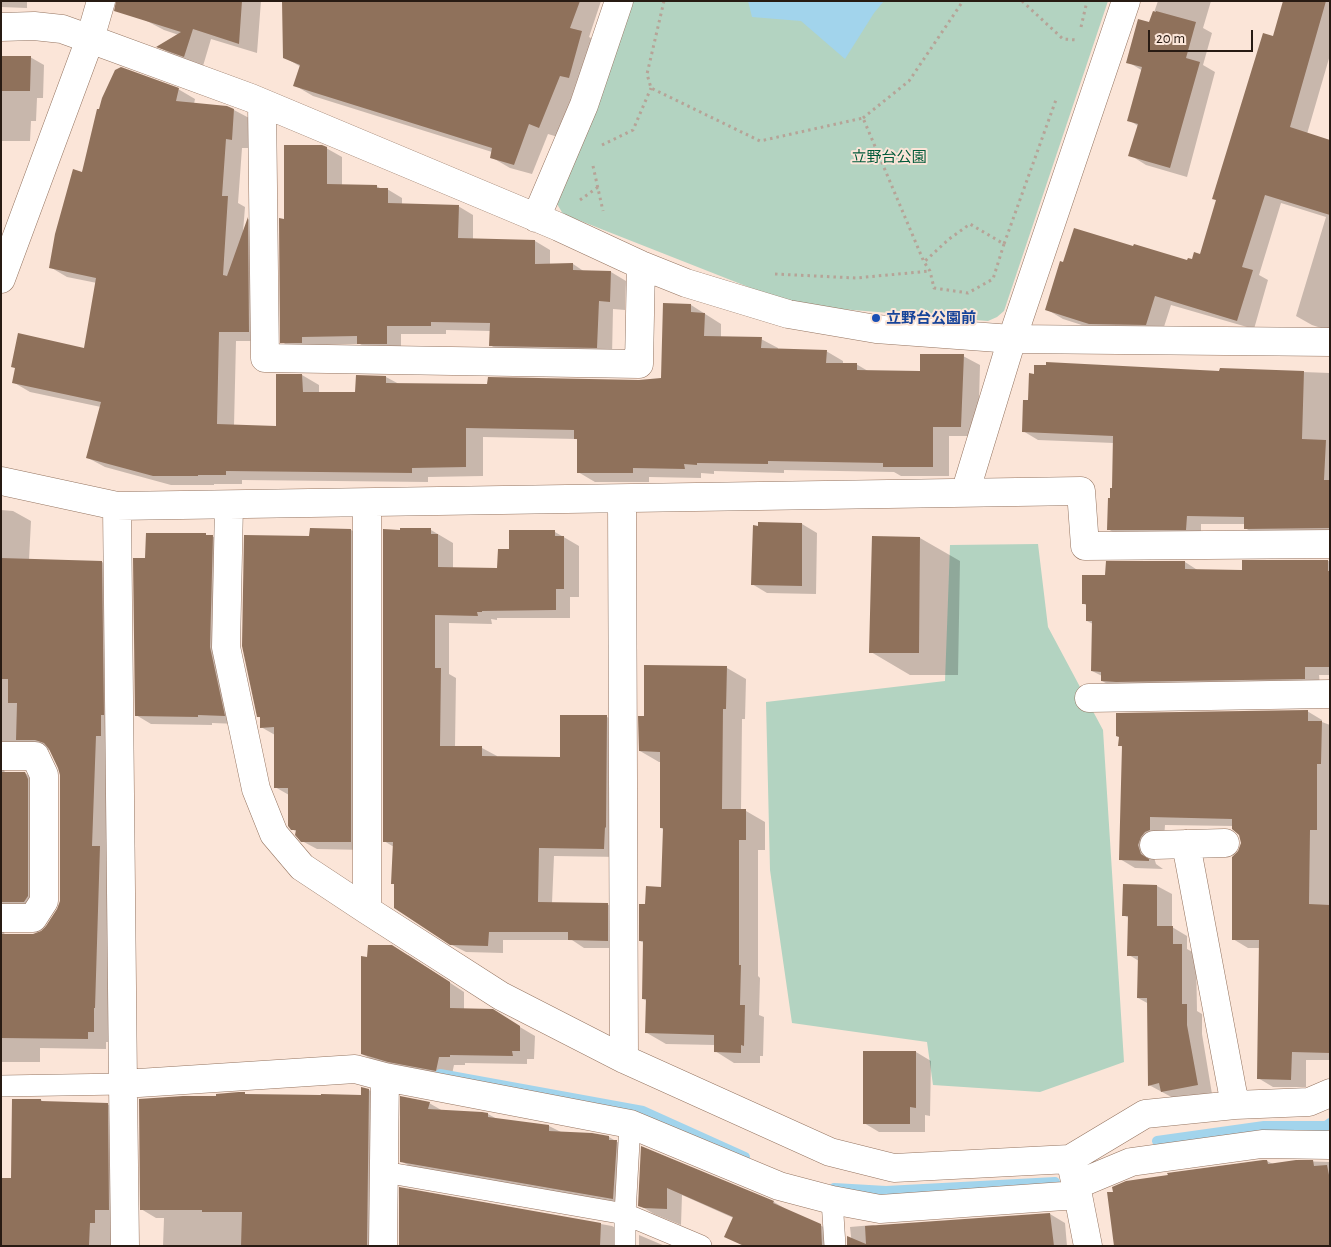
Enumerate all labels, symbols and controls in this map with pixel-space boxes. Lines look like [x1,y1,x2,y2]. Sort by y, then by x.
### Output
scale bar [1151,20,1256,52]
text: 20 m [1156,31,1185,46]
park label: 立野台公園 [852,148,926,166]
place label: 立野台公園前 [886,309,976,327]
marker: 立野台公園前 [870,312,882,324]

